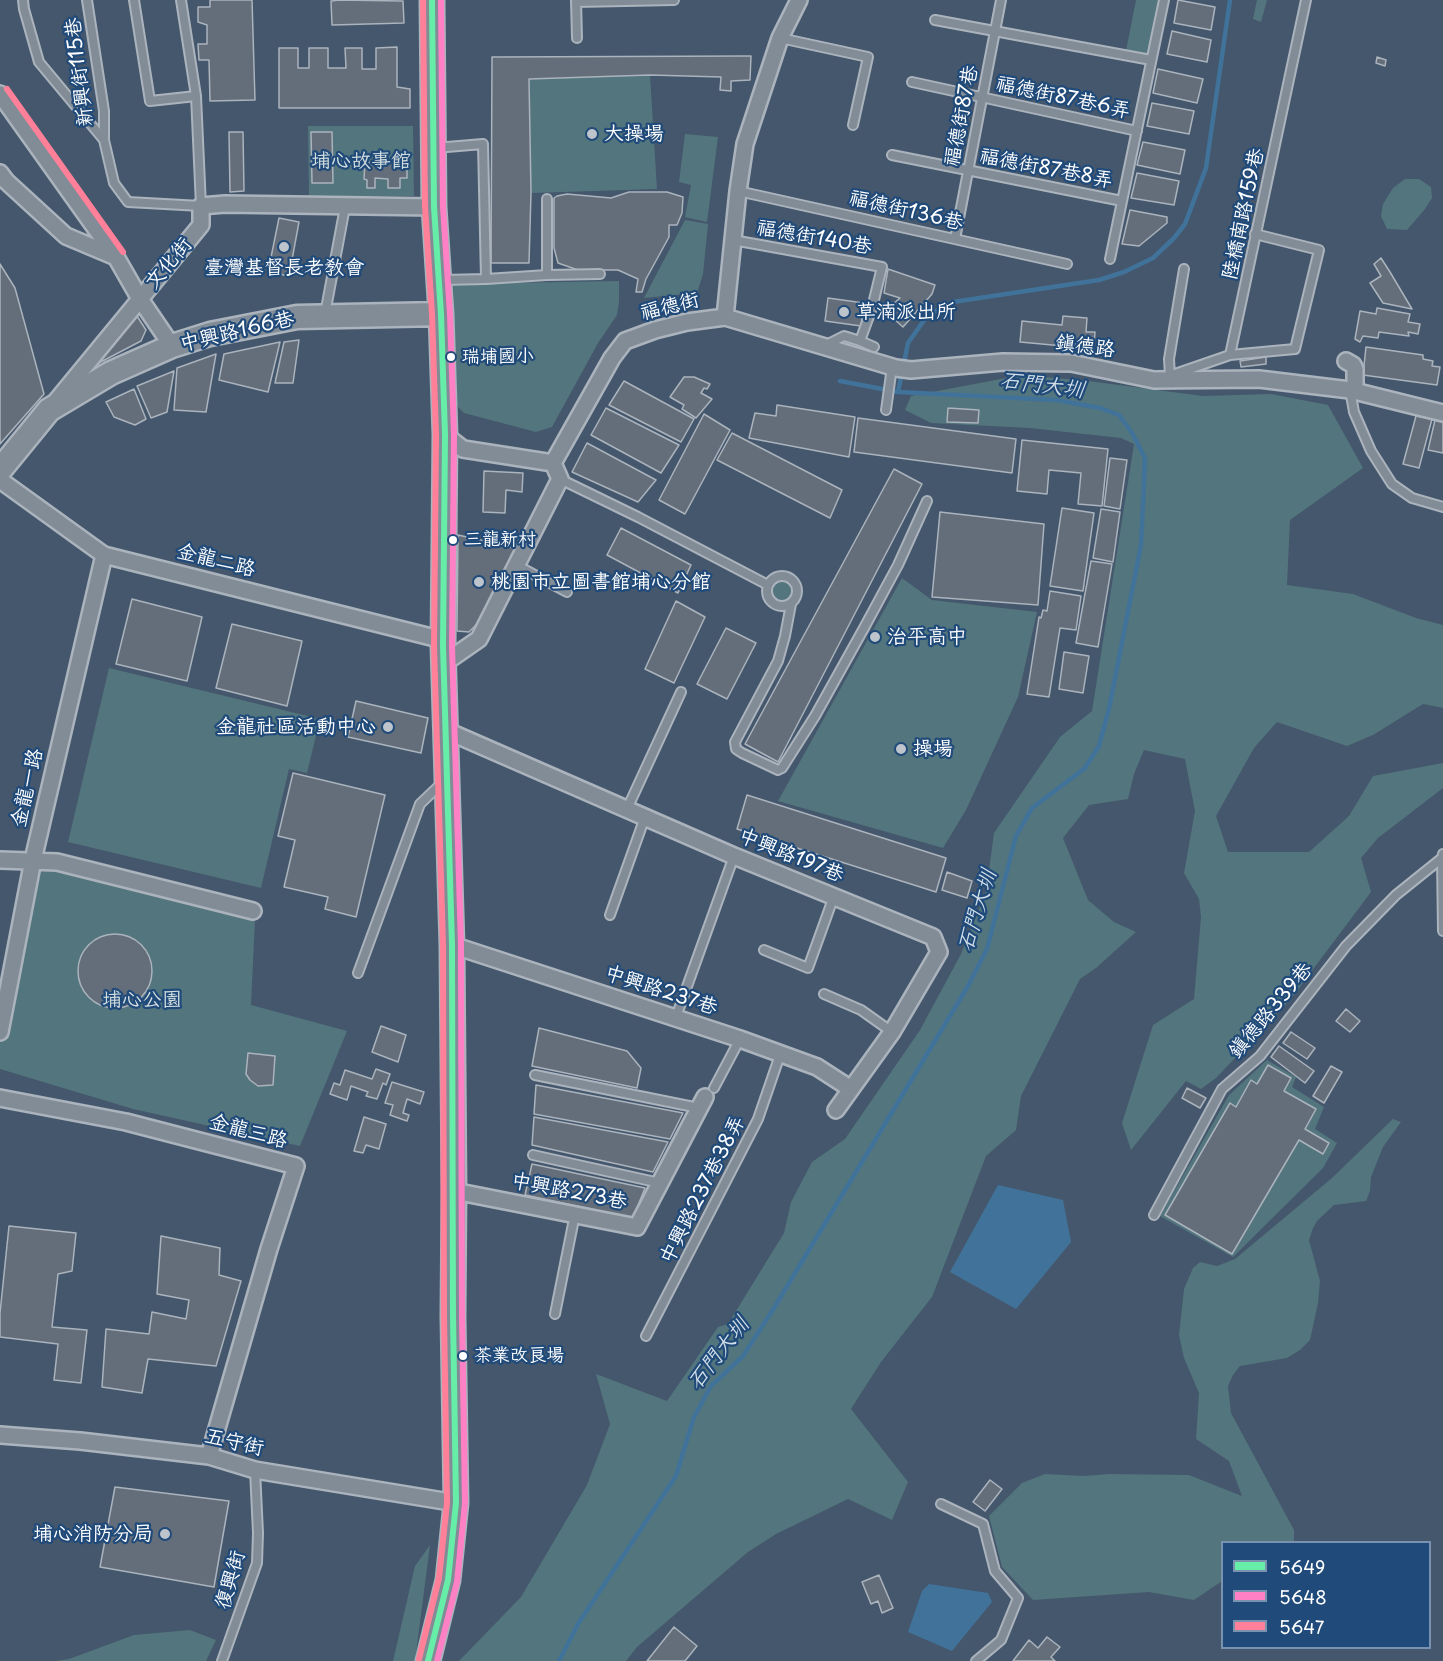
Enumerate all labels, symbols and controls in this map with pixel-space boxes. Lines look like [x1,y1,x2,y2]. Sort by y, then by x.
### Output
street label: 新興街115巷 [61,16,99,128]
street label: 福德街87巷 [940,63,984,169]
street label: 福德街87巷6弄 [994,72,1132,124]
place label: 大操場 [604,122,664,146]
marker: 大操場 [585,127,599,141]
street label: 福德街87巷8弄 [977,144,1115,194]
street label: 陸橋南路159巷 [1218,146,1270,282]
park label: 埔心故事館 [311,149,411,173]
street label: 福德街136巷 [847,186,965,236]
street label: 福德街140巷 [754,216,874,260]
street label: 文化街 [141,233,197,295]
marker: 臺灣基督長老教會 [277,240,291,254]
place label: 臺灣基督長老教會 [204,256,364,280]
street label: 福德街 [638,288,702,326]
place label: 草湳派出所 [856,300,956,324]
marker: 草湳派出所 [837,305,851,319]
street label: 中興路166巷 [177,307,297,357]
street label: 鎮德路 [1054,331,1116,363]
place label: 瑞埔國小 [462,346,534,368]
marker: 瑞埔國小 [445,351,457,363]
water label: 石門大圳 [999,368,1085,404]
place label: 三龍新村 [464,529,536,551]
marker: 三龍新村 [447,534,459,546]
street label: 金龍二路 [174,540,258,582]
place label: 桃園市立圖書館埔心分館 [491,570,711,594]
marker: 桃園市立圖書館埔心分館 [472,575,486,589]
place label: 治平高中 [887,625,967,649]
marker: 治平高中 [868,630,882,644]
place label: 金龍社區活動中心 [216,715,376,739]
marker: 金龍社區活動中心 [381,720,395,734]
place label: 操場 [913,737,953,761]
marker: 操場 [894,742,908,756]
street label: 金龍一路 [7,746,49,830]
street label: 中興路197巷 [735,824,847,888]
water label: 石門大圳 [954,867,1002,955]
street label: 鎮德路339巷 [1224,958,1318,1064]
street label: 中興路237巷 [601,961,721,1021]
park label: 埔心公園 [102,988,182,1012]
street label: 金龍三路 [206,1110,290,1154]
street label: 中興路237巷38弄 [655,1112,751,1268]
street label: 中興路273巷 [509,1169,629,1215]
water label: 石門大圳 [683,1313,755,1395]
place label: 茶業改良場 [474,1345,564,1367]
marker: 茶業改良場 [457,1350,469,1362]
street label: 五守街 [202,1425,266,1461]
place label: 埔心消防分局 [33,1522,153,1546]
marker: 埔心消防分局 [158,1527,172,1541]
legend [1221,1541,1431,1649]
street label: 復興街 [211,1548,251,1612]
text: 5649 [1279,1553,1325,1580]
text: 5648 [1279,1583,1327,1610]
text: 5647 [1279,1613,1324,1640]

